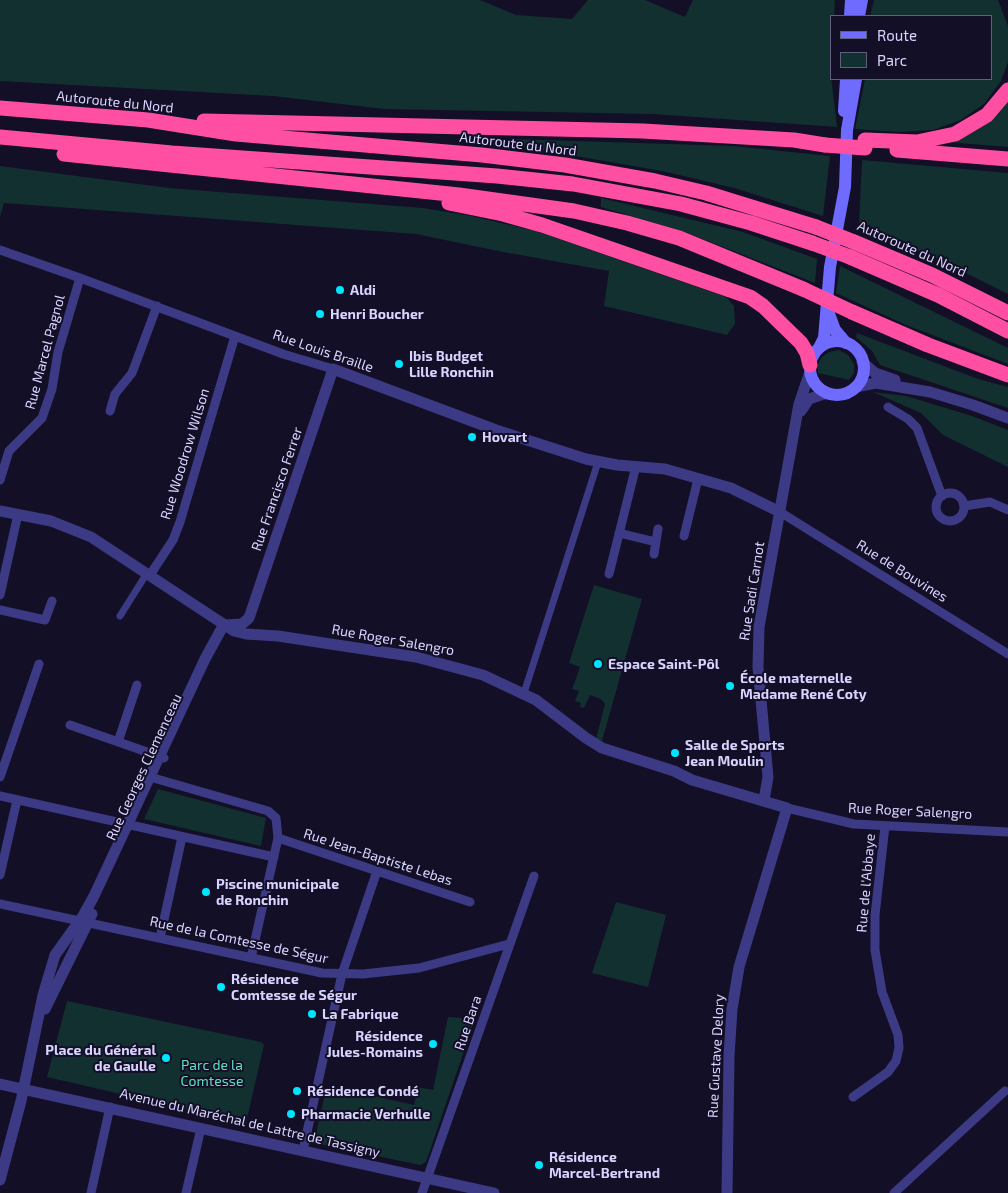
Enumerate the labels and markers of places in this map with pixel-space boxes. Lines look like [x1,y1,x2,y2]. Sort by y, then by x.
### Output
place label: Aldi [350,282,376,298]
marker: Aldi [334,284,346,296]
place label: Henri Boucher [330,306,424,322]
marker: Henri Boucher [314,308,326,320]
place label: Ibis Budget Lille Ronchin [409,348,494,381]
marker: Ibis Budget Lille Ronchin [393,358,405,370]
place label: Hovart [482,429,527,445]
marker: Hovart [466,431,478,443]
place label: Espace Saint-Pôl [608,656,719,672]
marker: Espace Saint-Pôl [592,658,604,670]
place label: École maternelle Madame René Coty [740,670,867,702]
marker: École maternelle Madame René Coty [724,680,736,692]
place label: Salle de Sports Jean Moulin [685,737,785,770]
marker: Salle de Sports Jean Moulin [669,747,681,759]
place label: Piscine municipale de Ronchin [216,876,339,909]
marker: Piscine municipale de Ronchin [200,886,212,898]
place label: Résidence Comtesse de Ségur [231,971,357,1004]
marker: Résidence Comtesse de Ségur [215,981,227,993]
place label: La Fabrique [322,1006,399,1022]
marker: La Fabrique [306,1008,318,1020]
place label: Résidence Jules-Romains [327,1028,423,1060]
marker: Résidence Jules-Romains [427,1038,439,1050]
place label: Place du Général de Gaulle [45,1042,156,1074]
marker: Place du Général de Gaulle [160,1052,172,1064]
place label: Résidence Condé [307,1083,419,1099]
marker: Résidence Condé [291,1085,303,1097]
place label: Pharmacie Verhulle [301,1106,430,1122]
marker: Pharmacie Verhulle [285,1108,297,1120]
place label: Résidence Marcel-Bertrand [549,1149,660,1182]
marker: Résidence Marcel-Bertrand [533,1159,545,1171]

